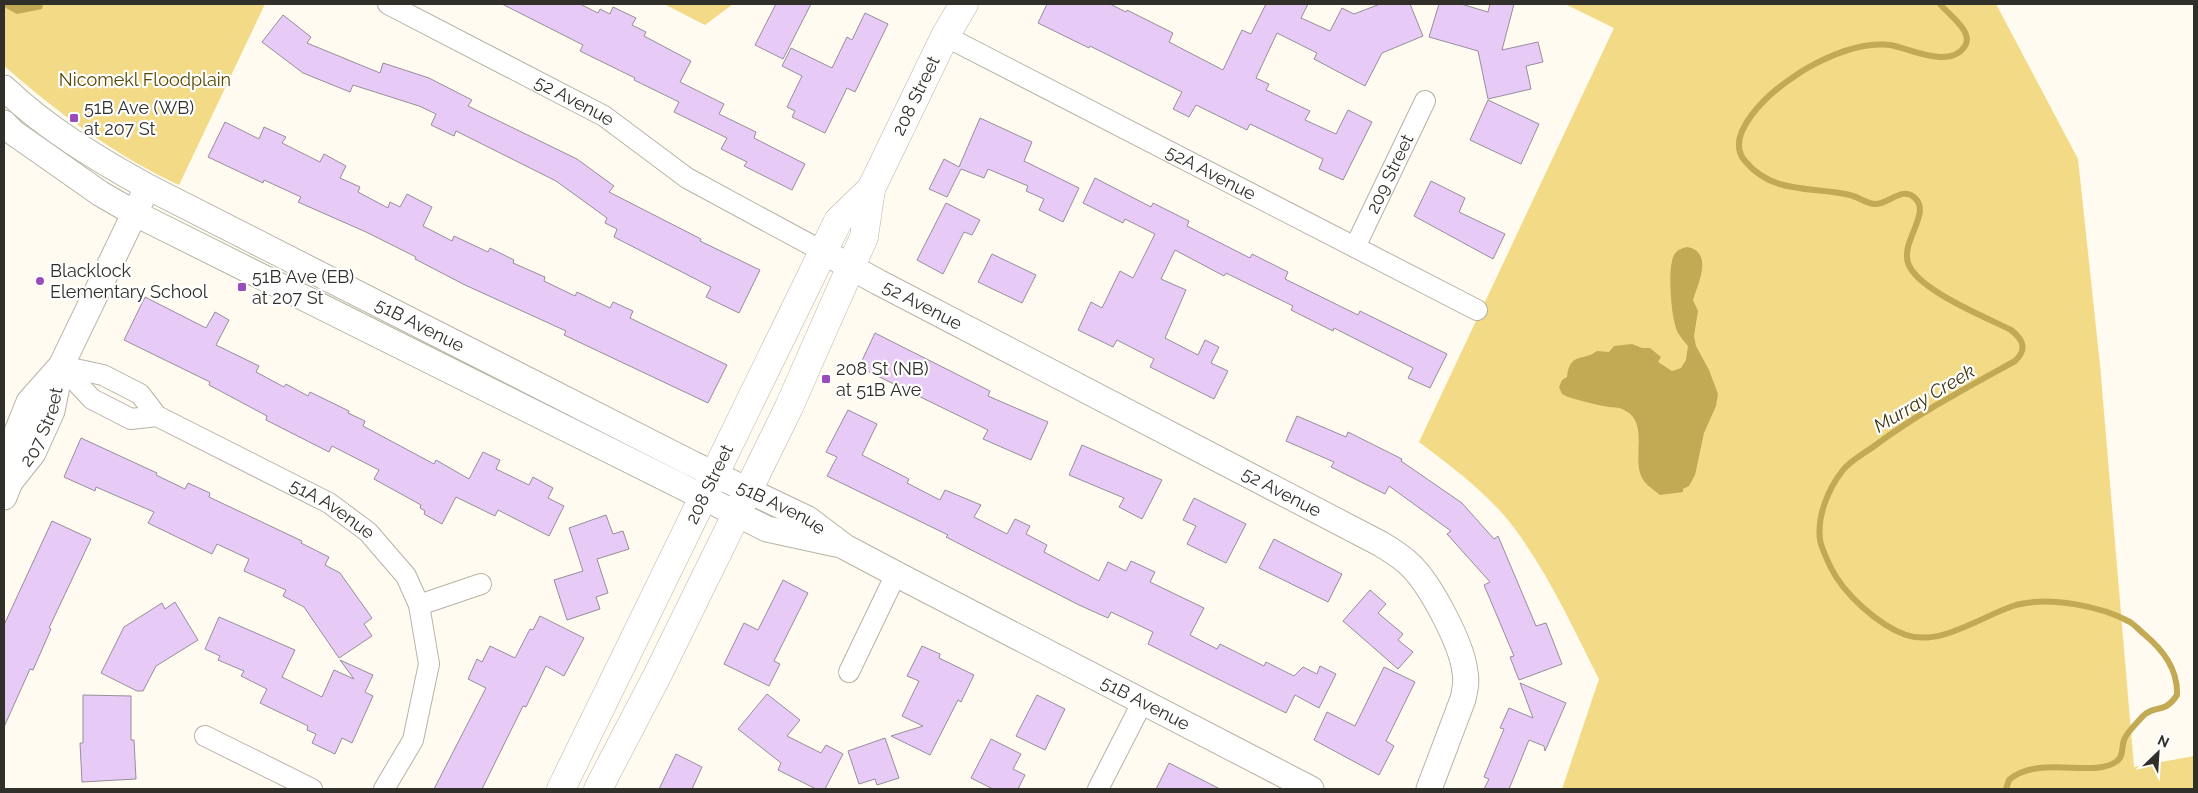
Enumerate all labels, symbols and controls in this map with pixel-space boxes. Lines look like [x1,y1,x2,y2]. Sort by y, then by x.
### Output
street label: 208 Street [888,52,944,139]
park label: Nicomekl Floodplain [59,69,231,90]
street label: 52 Avenue [531,71,619,130]
place label: 51B Ave (WB) at 207 St [84,97,194,139]
marker: 51B Ave (WB) at 207 St [68,112,80,124]
street label: 209 Street [1362,131,1418,217]
street label: 52A Avenue [1163,141,1260,204]
place label: Blacklock Elementary School [50,260,208,302]
place label: 51B Ave (EB) at 207 St [252,266,354,308]
marker: Blacklock Elementary School [34,275,46,287]
street label: 52 Avenue [879,275,966,334]
marker: 51B Ave (EB) at 207 St [236,281,248,293]
street label: 51B Avenue [372,293,468,356]
place label: 208 St (NB) at 51B Ave [836,358,929,400]
water label: Murray Creek [1870,359,1978,437]
marker: 208 St (NB) at 51B Ave [820,373,832,385]
street label: 207 Street [15,385,67,470]
street label: 208 Street [681,441,737,527]
street label: 52 Avenue [1239,462,1325,521]
street label: 51A Avenue [287,474,380,543]
street label: 51B Avenue [734,476,830,539]
street label: 51B Avenue [1098,671,1194,735]
north arrow [2133,728,2183,778]
text: N [2155,732,2172,751]

